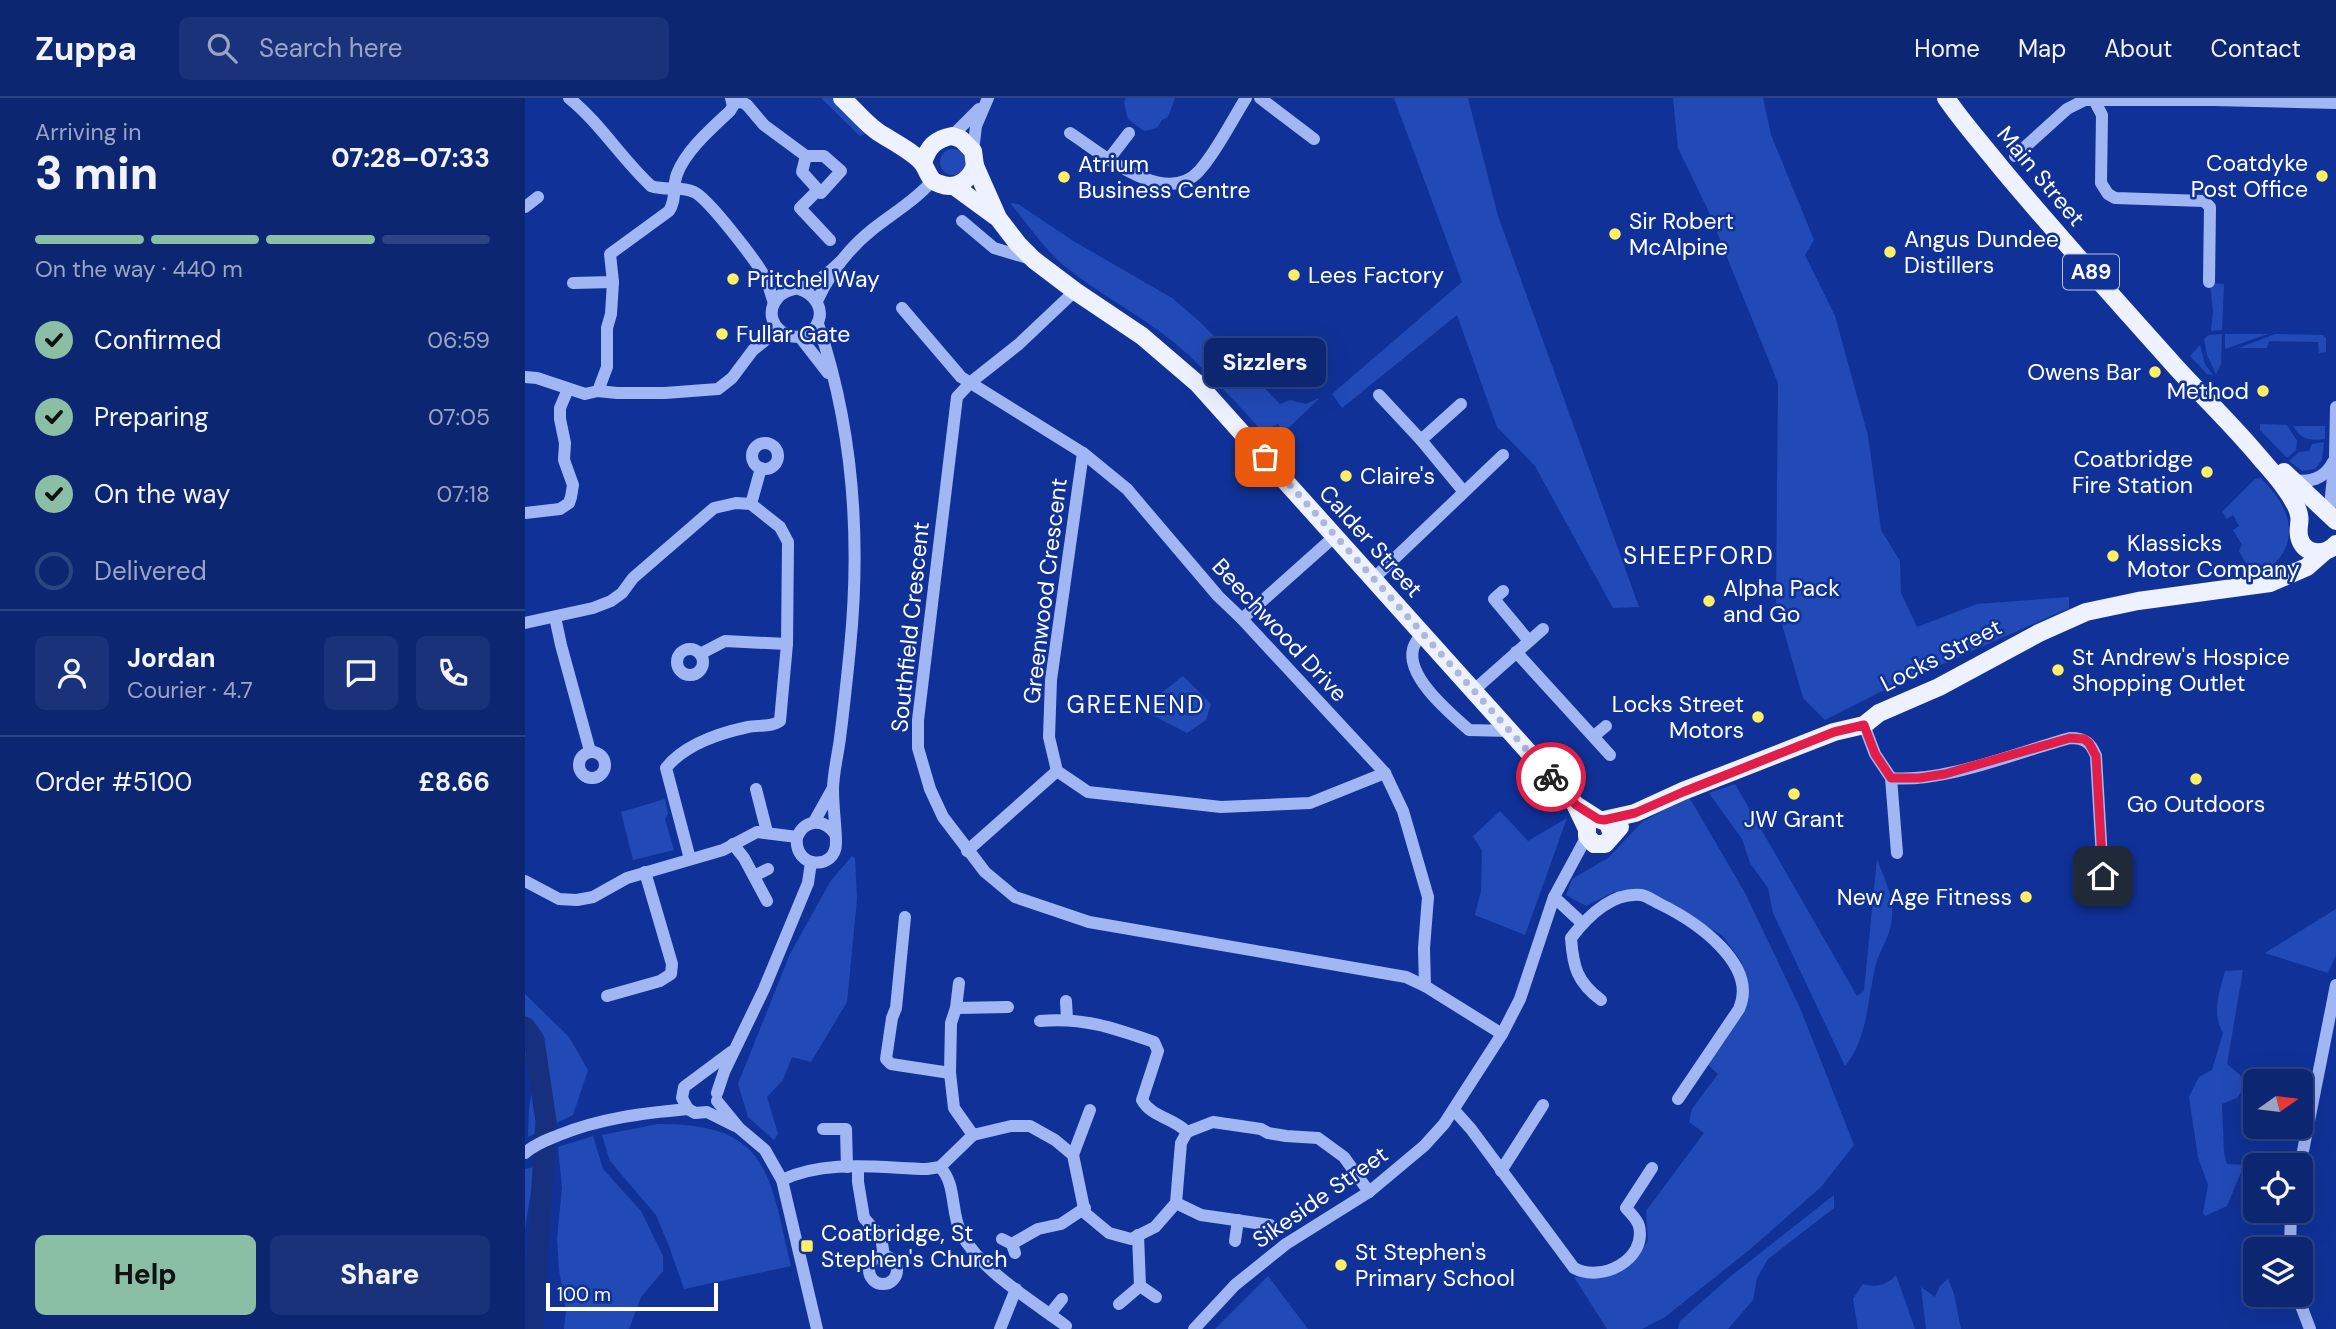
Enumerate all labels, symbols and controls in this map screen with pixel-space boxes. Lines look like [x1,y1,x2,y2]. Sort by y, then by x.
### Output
search box [179,17,669,80]
text: Zuppa [35,27,137,70]
icon: search [203,29,241,67]
text: Search here [259,31,402,65]
text: Home [1914,33,1980,64]
text: Map [2018,33,2066,64]
text: About [2104,33,2173,64]
text: Contact [2211,33,2301,64]
text: Arriving in [35,117,141,147]
street label: Main Street [1990,120,2092,232]
text: 07:28–07:33 [331,141,490,175]
text: 3 min [35,143,158,203]
place label: Coatdyke Post Office [2191,148,2308,204]
place label: Atrium Business Centre [1078,149,1251,205]
marker: Coatdyke Post Office [2314,168,2330,184]
marker: Atrium Business Centre [1056,169,1072,185]
place label: Sir Robert McAlpine [1629,206,1734,262]
place label: Angus Dundee Distillers [1904,224,2059,280]
marker: Sir Robert McAlpine [1607,226,1623,242]
marker: Angus Dundee Distillers [1882,244,1898,260]
text: On the way · 440 m [35,254,243,284]
road number: A89 [2063,254,2119,290]
place label: Lees Factory [1308,260,1444,290]
place label: Pritchel Way [747,264,880,294]
marker: Lees Factory [1286,267,1302,283]
marker: Pritchel Way [725,271,741,287]
place label: Fullar Gate [736,319,850,349]
icon: check [35,321,73,359]
text: Confirmed [94,323,221,357]
text: 06:59 [427,325,490,355]
marker: Fullar Gate [714,326,730,342]
callout: Sizzlers [1204,338,1326,387]
text: Sizzlers [1223,347,1307,377]
place label: Owens Bar [2027,357,2141,387]
marker: Owens Bar [2147,364,2163,380]
place label: Method [2167,376,2249,406]
marker: Method [2255,383,2271,399]
icon: check [35,398,73,436]
text: Preparing [94,400,209,434]
text: 07:05 [428,402,490,432]
pin [1235,427,1295,487]
icon: bag [1246,438,1284,476]
place label: Coatbridge Fire Station [2072,444,2193,500]
place label: Claire's [1360,461,1435,491]
marker: Coatbridge Fire Station [2199,464,2215,480]
marker: Claire's [1338,468,1354,484]
icon: check [35,475,73,513]
street label: Greenwood Crescent [1016,476,1074,706]
text: On the way [94,477,230,511]
street label: Calder Street [1313,478,1429,604]
text: 07:18 [437,479,490,509]
street label: Southfield Crescent [884,520,936,734]
place label: Klassicks Motor Company [2127,528,2300,584]
district label: SHEEPFORD [1623,540,1775,571]
marker: Klassicks Motor Company [2105,548,2121,564]
street label: Beechwood Drive [1206,552,1354,708]
text: Delivered [94,554,207,588]
place label: Alpha Pack and Go [1723,573,1840,629]
marker: Alpha Pack and Go [1701,593,1717,609]
street label: Locks Street [1875,612,2007,698]
button: person [35,636,109,710]
button: chat [324,636,398,710]
button: phone [416,636,490,710]
text: Jordan [127,641,216,675]
place label: St Andrew's Hospice Shopping Outlet [2072,642,2290,698]
marker: St Andrew's Hospice Shopping Outlet [2050,662,2066,678]
text: Courier · 4.7 [127,675,253,705]
district label: GREENEND [1067,689,1205,720]
place label: Locks Street Motors [1612,689,1744,745]
marker: Locks Street Motors [1750,709,1766,725]
courier [1516,742,1586,812]
icon: bike [1532,758,1570,796]
text: Order #5100 [35,765,192,799]
text: £8.66 [418,765,490,799]
marker: Go Outdoors [2188,771,2204,787]
marker: JW Grant [1786,786,1802,802]
place label: Go Outdoors [2127,789,2265,819]
place label: JW Grant [1744,804,1844,834]
pin [2073,846,2133,906]
icon: home [2084,857,2122,895]
place label: New Age Fitness [1837,882,2012,912]
marker: New Age Fitness [2018,889,2034,905]
north arrow [2243,1069,2313,1139]
map controls [2243,1069,2313,1307]
street label: Sikeside Street [1246,1139,1394,1255]
button: locate [2243,1153,2313,1223]
place label: Coatbridge, St Stephen's Church [821,1218,1008,1274]
button: Help [35,1235,256,1315]
button: Share [270,1235,490,1315]
place label: St Stephen's Primary School [1355,1237,1515,1293]
button: layers [2243,1237,2313,1307]
marker: Coatbridge, St Stephen's Church [799,1238,815,1254]
marker: St Stephen's Primary School [1333,1257,1349,1273]
scale bar [546,1280,717,1312]
text: 100 m [557,1282,611,1307]

